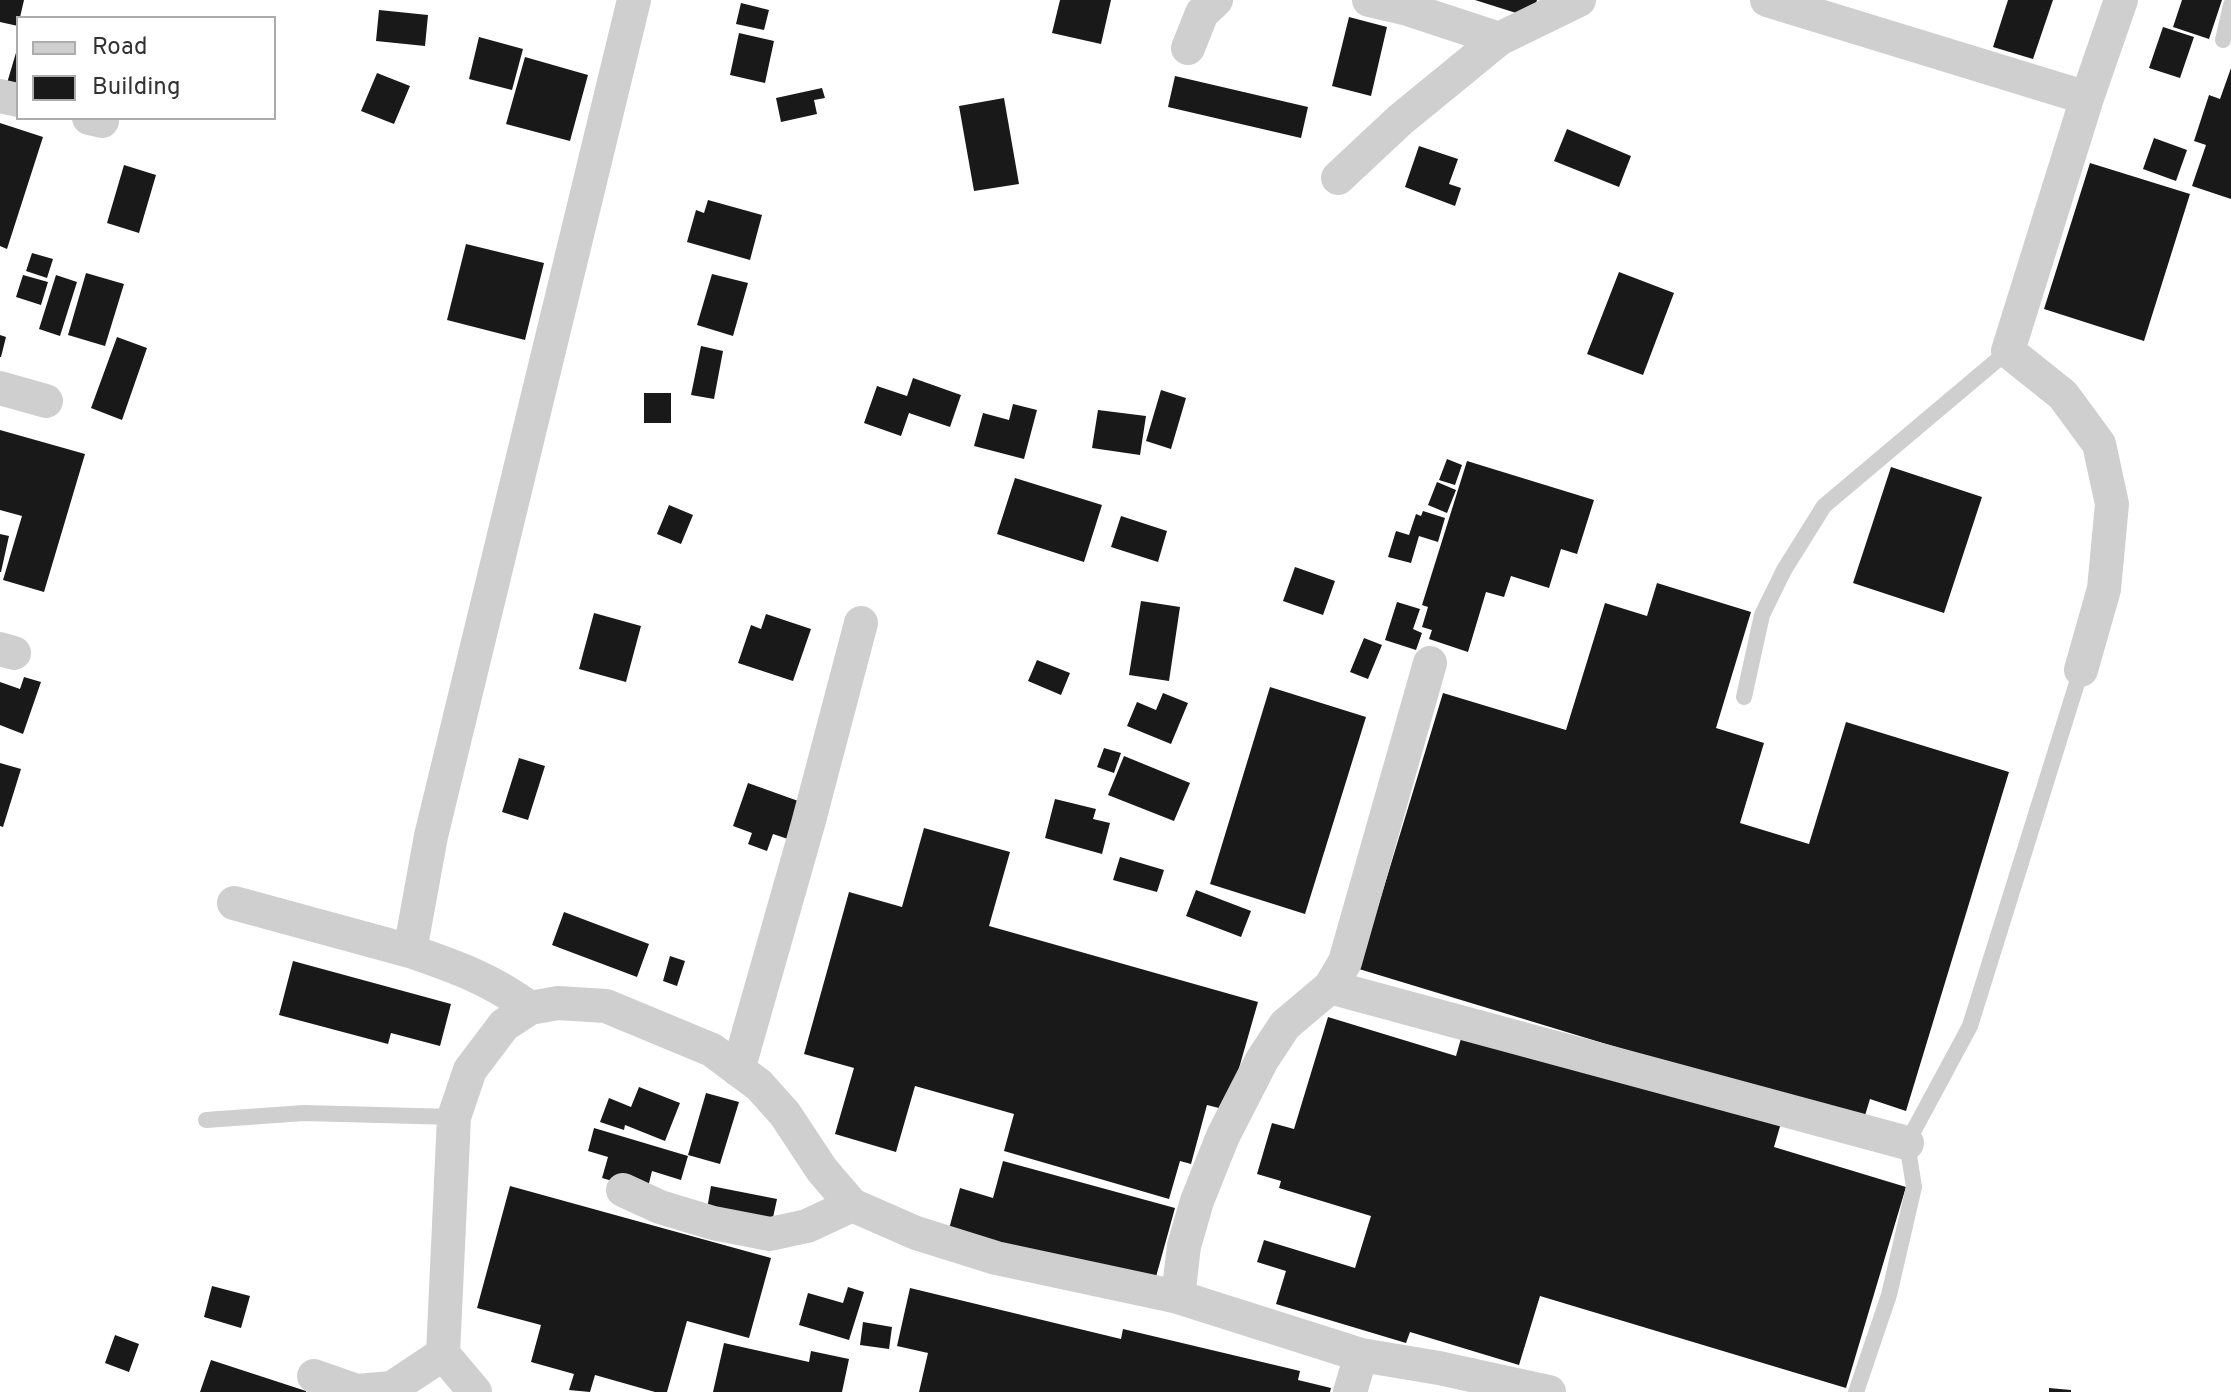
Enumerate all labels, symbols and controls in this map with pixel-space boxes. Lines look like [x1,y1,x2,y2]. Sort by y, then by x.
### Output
legend [16,16,276,120]
text: Road [92,33,148,63]
text: Building [92,73,181,103]

